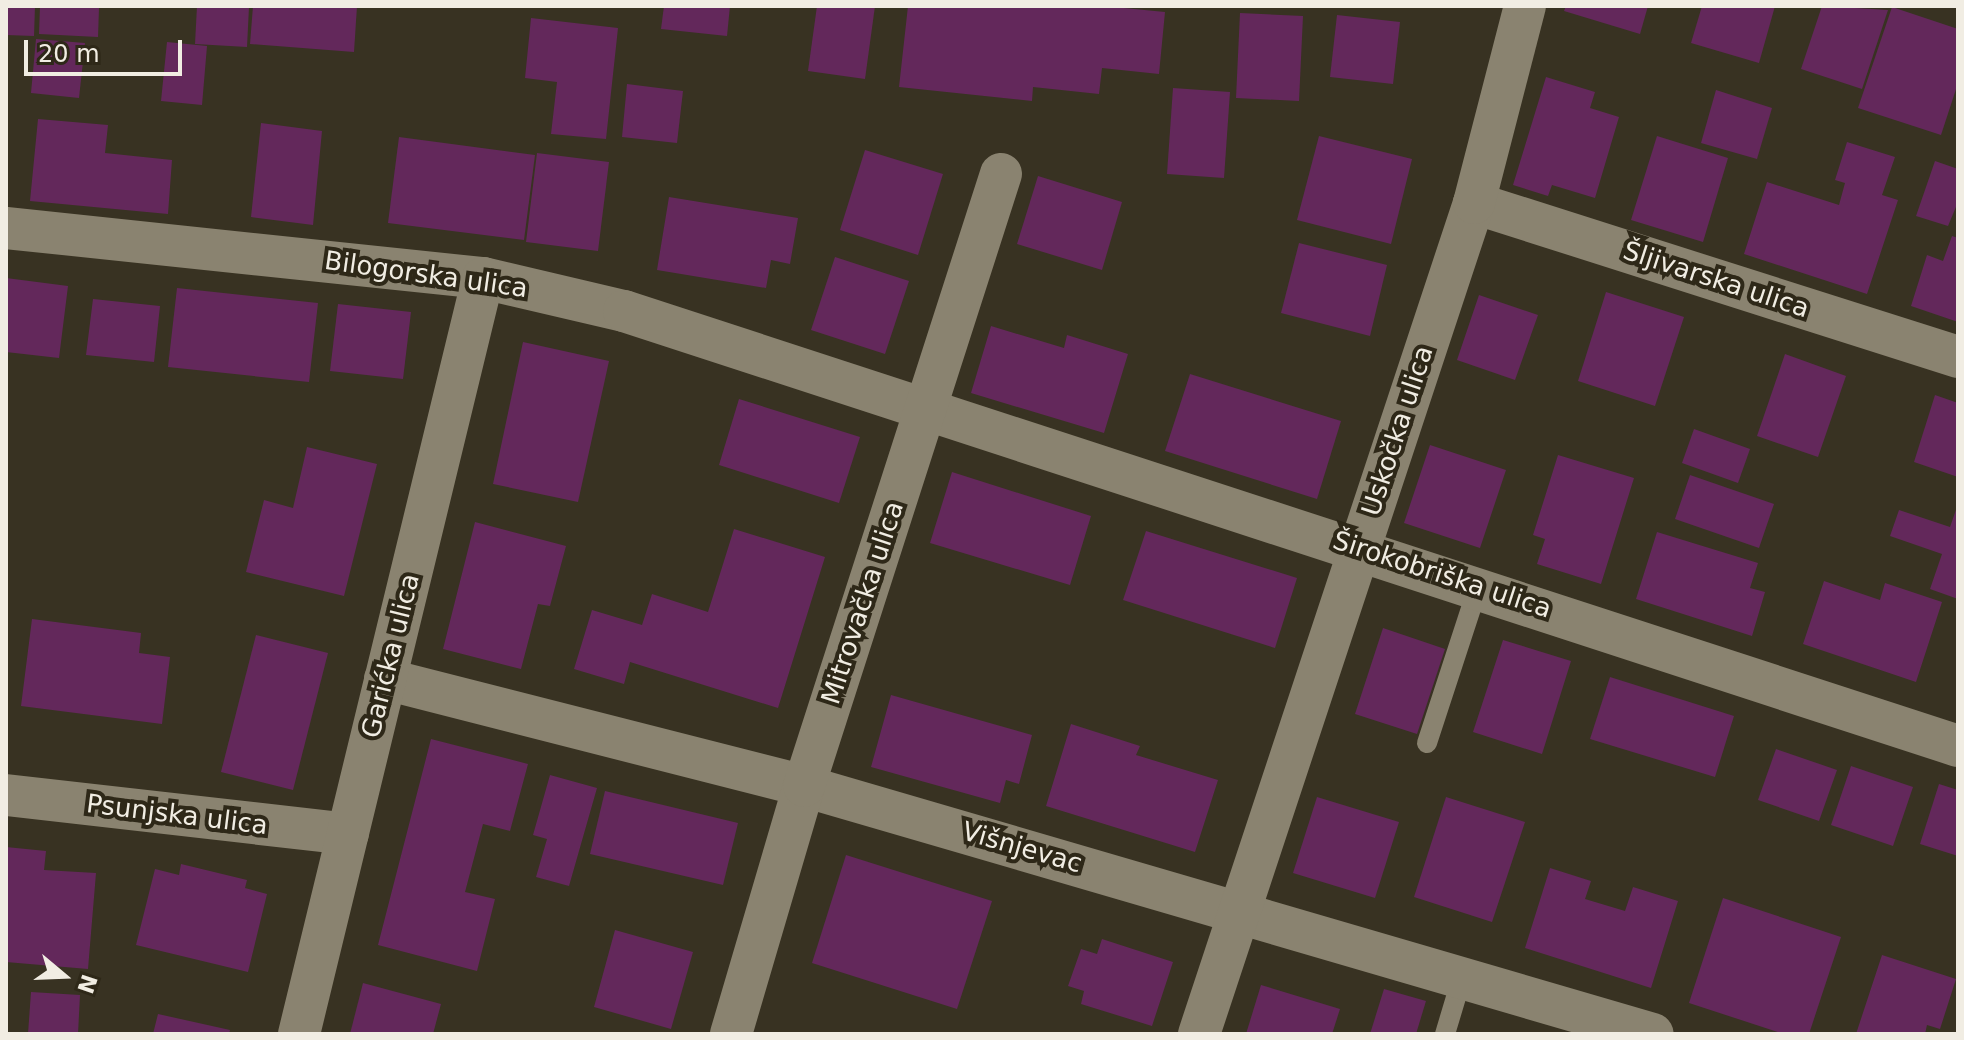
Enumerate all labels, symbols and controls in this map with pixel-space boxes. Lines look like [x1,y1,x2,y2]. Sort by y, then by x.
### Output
scale bar [28,24,186,74]
text: 20 m [38,40,100,68]
street label: Šljivarska ulica [1619,235,1813,325]
street label: Bilogorska ulica [322,245,530,305]
street label: Uskočka ulica [1356,342,1440,520]
street label: Mitrovačka ulica [815,498,911,708]
street label: Širokobriška ulica [1329,525,1555,625]
street label: Garićka ulica [356,571,426,741]
street label: Psunjska ulica [85,788,269,842]
street label: Višnjevac [958,816,1086,880]
north arrow [24,936,104,1016]
text: N [72,971,102,997]

